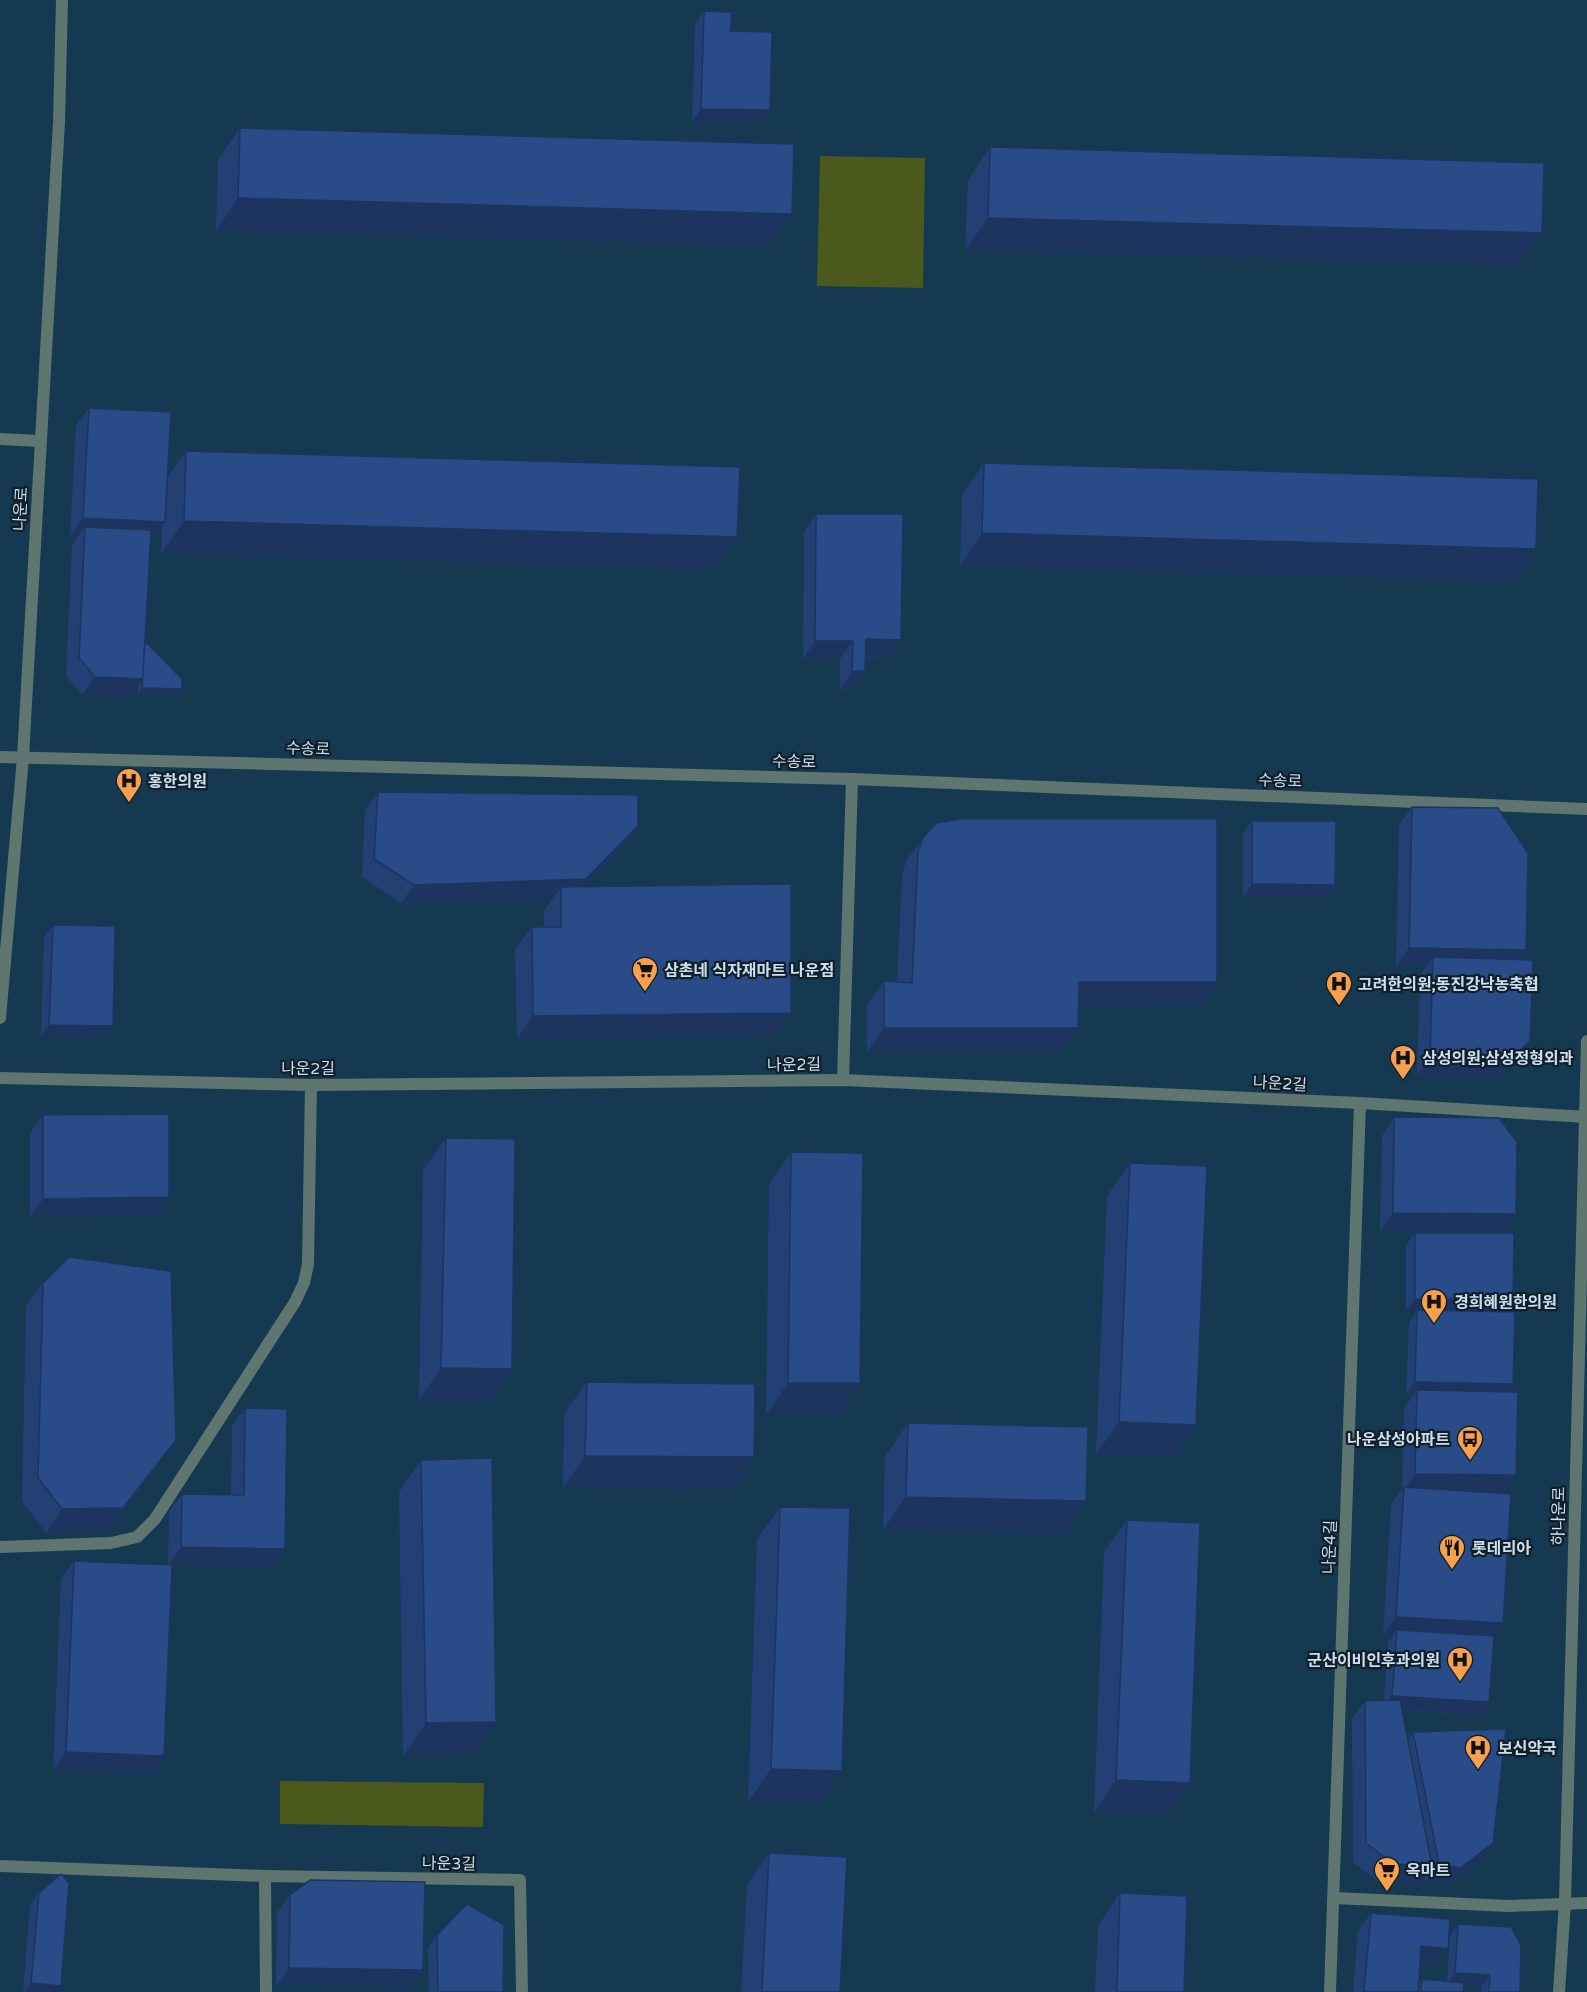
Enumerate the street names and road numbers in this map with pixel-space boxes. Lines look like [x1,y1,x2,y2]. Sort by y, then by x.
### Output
street label: 나운로 [10,486,32,532]
street label: 수송로 [286,738,331,760]
street label: 수송로 [772,752,817,772]
street label: 수송로 [1258,770,1303,792]
street label: 나운2길 [767,1055,821,1075]
street label: 나운2길 [281,1059,335,1079]
street label: 나운2길 [1252,1073,1308,1095]
street label: 하나운로 [1548,1486,1570,1546]
street label: 나운4길 [1319,1520,1341,1574]
street label: 나운3길 [422,1854,476,1874]

